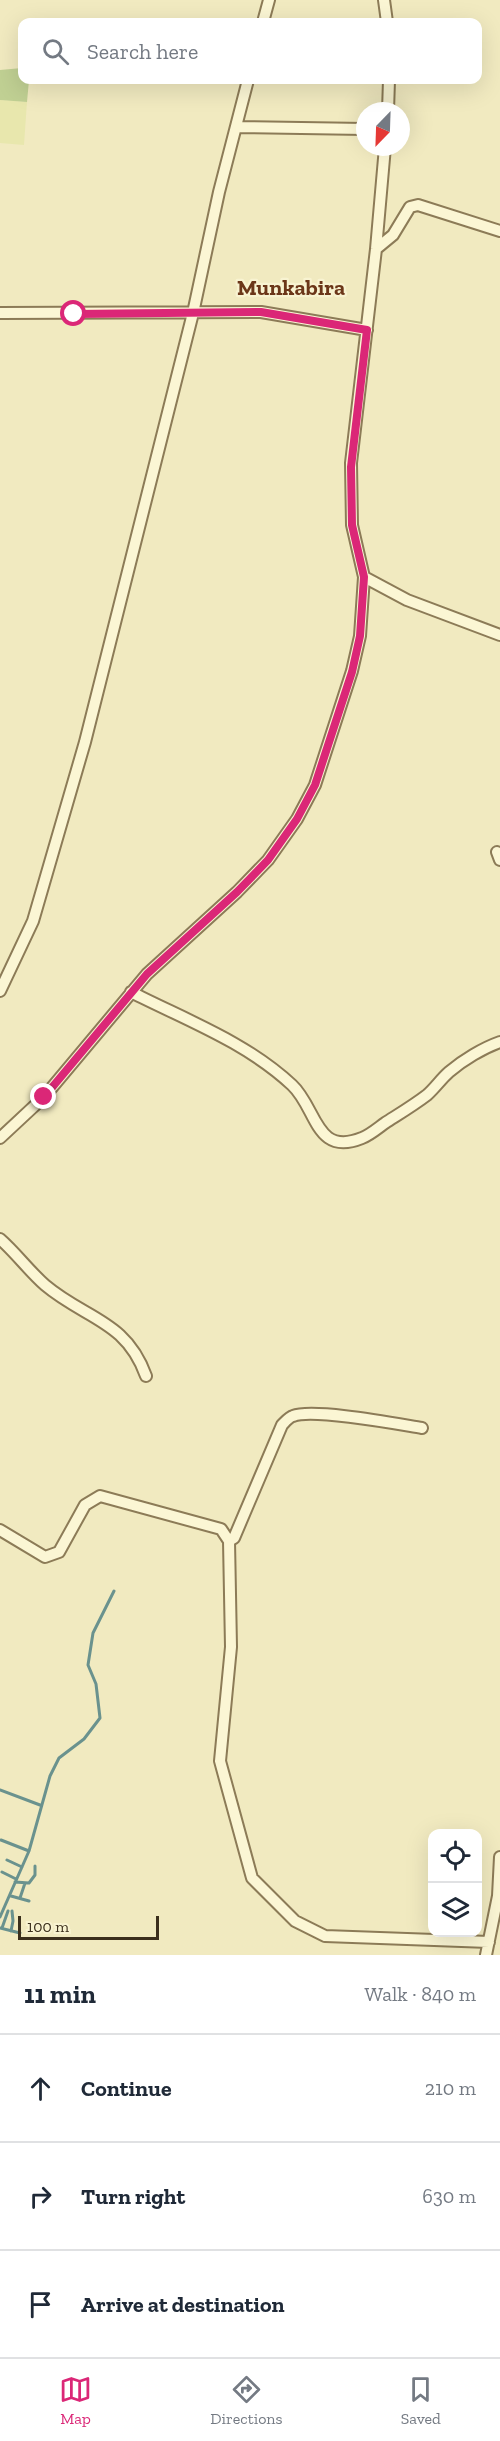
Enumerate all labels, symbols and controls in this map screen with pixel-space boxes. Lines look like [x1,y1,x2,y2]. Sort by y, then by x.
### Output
search box [18,18,482,84]
icon: search [39,35,72,68]
text: Search here [87,38,198,65]
north arrow [356,102,410,156]
district label: Munkabira [237,274,345,301]
route start [60,300,86,326]
route end [30,1083,56,1109]
map controls [428,1829,482,1937]
button: locate [428,1829,482,1883]
button: layers [428,1883,482,1937]
scale bar [18,1913,159,1940]
text: 100 m [27,1917,69,1936]
text: 11 min [24,1978,96,2010]
text: Walk · 840 m [365,1982,476,2006]
icon: ahead [24,2072,57,2105]
text: Continue [81,2075,172,2102]
text: 210 m [425,2076,476,2100]
icon: right [24,2180,57,2213]
text: Turn right [81,2183,185,2210]
text: 630 m [422,2184,476,2208]
icon: arrive [24,2288,57,2321]
text: Arrive at destination [81,2291,284,2318]
tab: Map [59,2373,92,2428]
tab: Directions [210,2373,283,2428]
tab: Saved [401,2373,441,2428]

